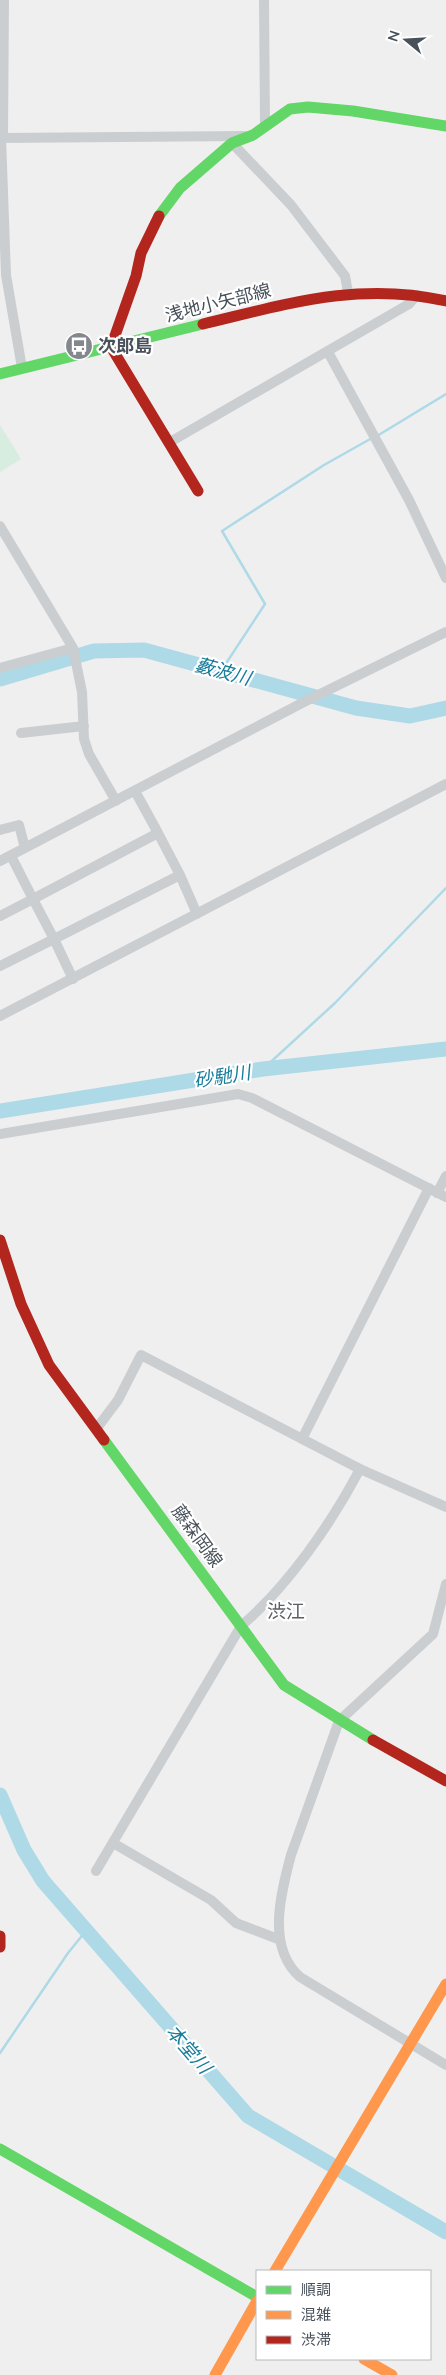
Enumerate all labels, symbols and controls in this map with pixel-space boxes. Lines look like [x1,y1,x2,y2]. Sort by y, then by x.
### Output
north arrow [381,15,431,65]
text: N [383,28,405,44]
street label: 浅地小矢部線 [163,278,273,328]
bus stop icon: 次郎島 [64,331,94,361]
place label: 次郎島 [98,334,152,358]
water label: 藪波川 [192,652,256,692]
water label: 砂馳川 [192,1059,254,1094]
street label: 藤森岡線 [166,1500,228,1572]
district label: 渋江 [267,1599,305,1625]
water label: 本堂川 [160,2020,218,2081]
legend [256,2270,431,2360]
text: 順調 [301,2280,331,2300]
text: 混雑 [301,2305,331,2325]
text: 渋滞 [301,2330,331,2350]

